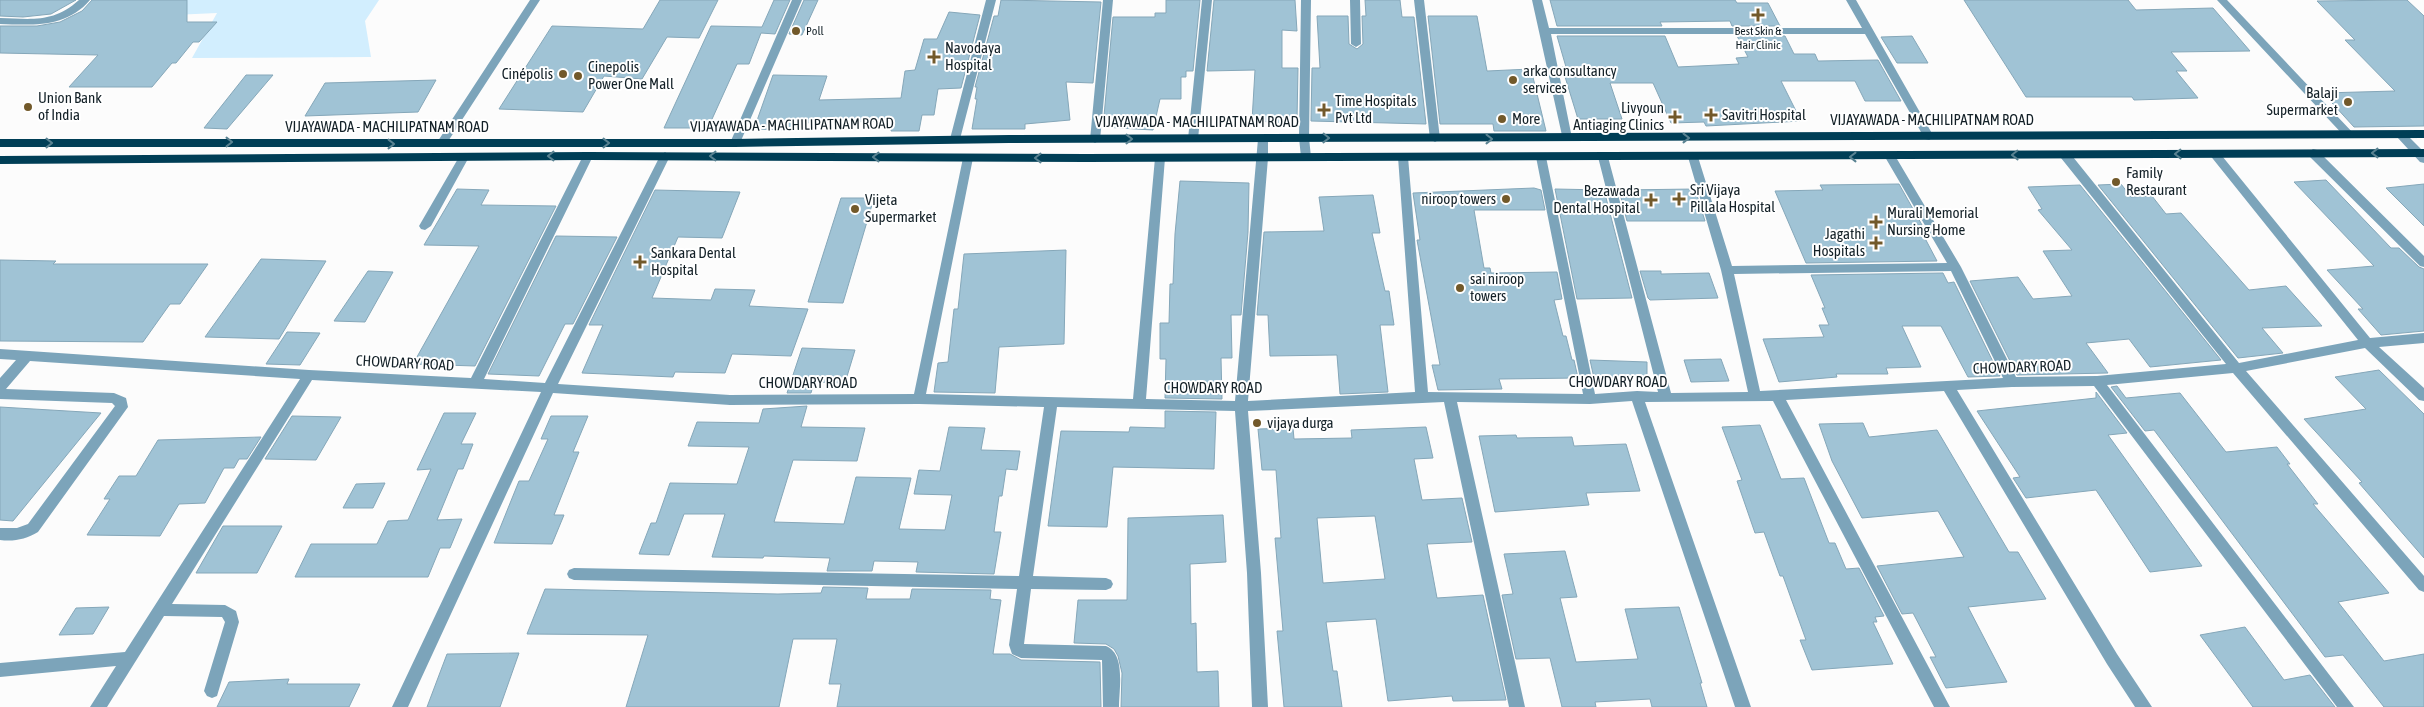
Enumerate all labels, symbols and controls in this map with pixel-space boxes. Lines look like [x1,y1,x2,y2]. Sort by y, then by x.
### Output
marker: Best Skin & Hair Clinic [1751,8,1765,22]
place label: Poll [806,24,825,38]
place label: Best Skin & Hair Clinic [1735,24,1782,52]
marker: Poll [790,25,802,37]
place label: Navodaya Hospital [945,39,1001,73]
marker: Navodaya Hospital [927,50,941,64]
place label: Cinepolis Power One Mall [588,58,674,92]
place label: arka consultancy services [1523,62,1617,96]
place label: Cinépolis [502,65,553,82]
marker: Cinépolis [557,68,569,80]
marker: Cinepolis Power One Mall [572,70,584,82]
marker: arka consultancy services [1507,74,1519,86]
place label: Balaji Supermarket [2266,84,2338,118]
place label: Union Bank of India [38,89,102,123]
place label: Time Hospitals Pvt Ltd [1335,92,1417,126]
marker: Balaji Supermarket [2342,96,2354,108]
place label: Livyoun Antiaging Clinics [1573,99,1664,133]
marker: Union Bank of India [22,101,34,113]
marker: Time Hospitals Pvt Ltd [1317,103,1331,117]
place label: Savitri Hospital [1722,106,1806,123]
marker: Savitri Hospital [1704,108,1718,122]
place label: More [1512,110,1541,127]
marker: Livyoun Antiaging Clinics [1668,110,1682,124]
street label: VIJAYAWADA - MACHILIPATNAM ROAD [1830,111,2034,128]
street label: VIJAYAWADA - MACHILIPATNAM ROAD [1095,113,1299,130]
marker: More [1496,113,1508,125]
street label: VIJAYAWADA - MACHILIPATNAM ROAD [690,114,894,135]
street label: VIJAYAWADA - MACHILIPATNAM ROAD [285,118,489,135]
one-way arrow [1322,133,1330,143]
one-way arrow [1682,133,1690,143]
one-way arrow [1125,134,1133,144]
one-way arrow [1485,134,1493,144]
one-way arrow [45,137,53,148]
one-way arrow [225,137,233,147]
one-way arrow [387,138,395,149]
one-way arrow [602,138,610,148]
one-way arrow [2371,148,2379,158]
one-way arrow [2174,149,2182,159]
one-way arrow [2011,150,2019,161]
one-way arrow [547,151,554,161]
one-way arrow [709,151,717,161]
one-way arrow [872,152,880,162]
one-way arrow [1849,152,1856,162]
one-way arrow [1034,153,1042,163]
place label: Family Restaurant [2126,164,2187,198]
marker: Family Restaurant [2110,176,2122,188]
place label: Sri Vijaya Pillala Hospital [1690,181,1775,215]
place label: Bezawada Dental Hospital [1553,182,1640,216]
place label: niroop towers [1421,190,1496,207]
place label: Vijeta Supermarket [865,191,937,225]
marker: Sri Vijaya Pillala Hospital [1672,192,1686,206]
marker: niroop towers [1500,193,1512,205]
marker: Bezawada Dental Hospital [1644,193,1658,207]
marker: Vijeta Supermarket [849,203,861,215]
place label: Murali Memorial Nursing Home [1887,204,1978,238]
marker: Murali Memorial Nursing Home [1869,215,1883,229]
place label: Jagathi Hospitals [1813,225,1865,259]
marker: Jagathi Hospitals [1869,236,1883,250]
place label: Sankara Dental Hospital [651,244,736,278]
marker: Sankara Dental Hospital [633,255,647,269]
place label: sai niroop towers [1470,270,1524,304]
marker: sai niroop towers [1454,282,1466,294]
street label: CHOWDARY ROAD [355,351,455,374]
street label: CHOWDARY ROAD [1972,356,2072,377]
street label: CHOWDARY ROAD [1569,373,1667,390]
street label: CHOWDARY ROAD [759,374,857,391]
street label: CHOWDARY ROAD [1164,379,1262,396]
place label: vijaya durga [1267,414,1334,431]
marker: vijaya durga [1251,417,1263,429]

